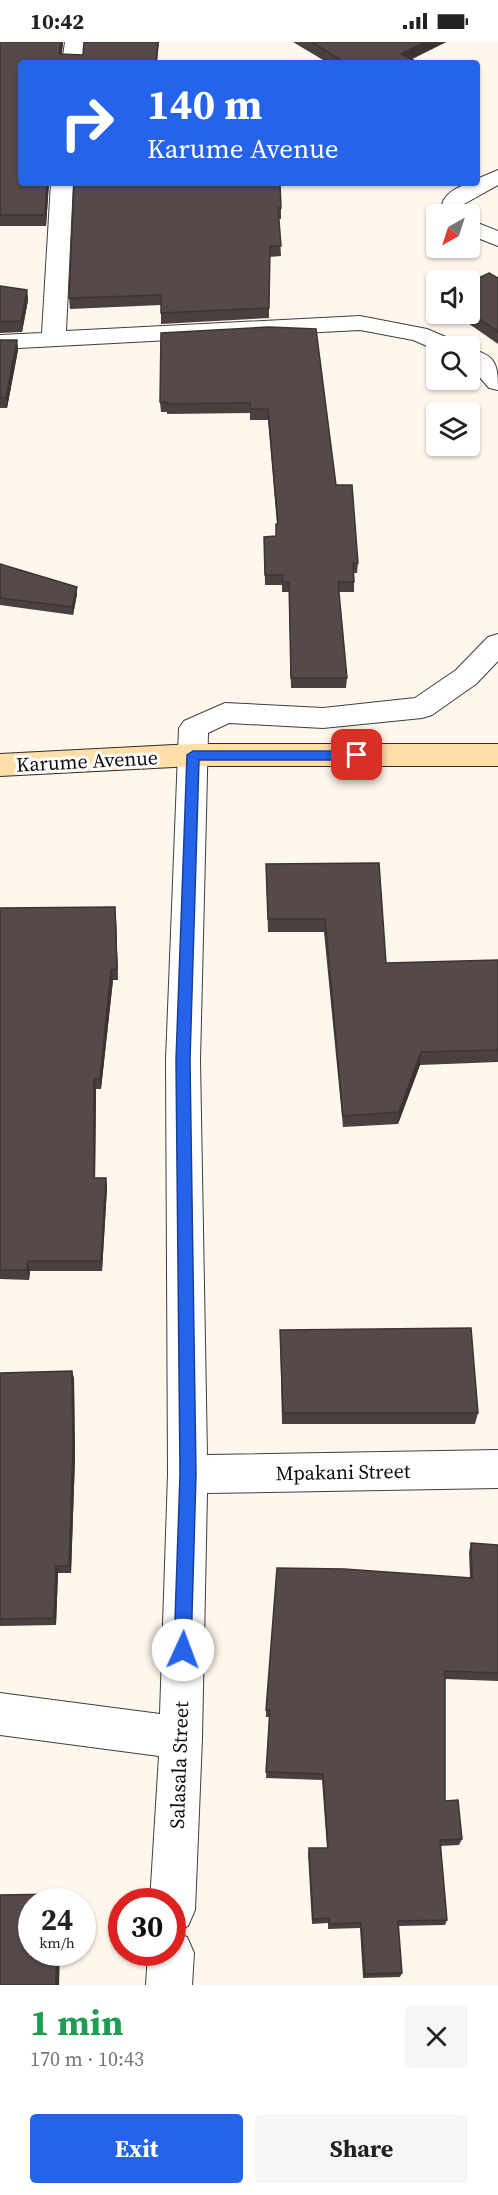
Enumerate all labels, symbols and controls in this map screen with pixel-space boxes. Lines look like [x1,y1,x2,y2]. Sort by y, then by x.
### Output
text: 10:42 [30,6,84,36]
text: 140 m [147,75,262,133]
icon: right [48,84,126,162]
text: Karume Avenue [147,130,339,167]
north arrow [426,204,480,258]
map controls [426,204,480,456]
button: sound [426,270,480,324]
button: search [426,336,480,390]
button: layers [426,402,480,456]
pin [331,729,382,780]
icon: arrive [340,738,373,771]
street label: Karume Avenue [15,743,159,779]
street label: Mpakani Street [275,1457,411,1487]
position arrow [151,1618,215,1682]
street label: Salasala Street [163,1700,195,1829]
speed limit sign: 30 [108,1888,186,1966]
text: 24 [41,1899,73,1940]
text: km/h [39,1932,75,1953]
text: 1 min [30,1998,123,2047]
button: close [405,2005,468,2068]
text: 170 m · 10:43 [30,2045,144,2073]
button: Exit [30,2114,243,2183]
button: Share [255,2114,468,2183]

